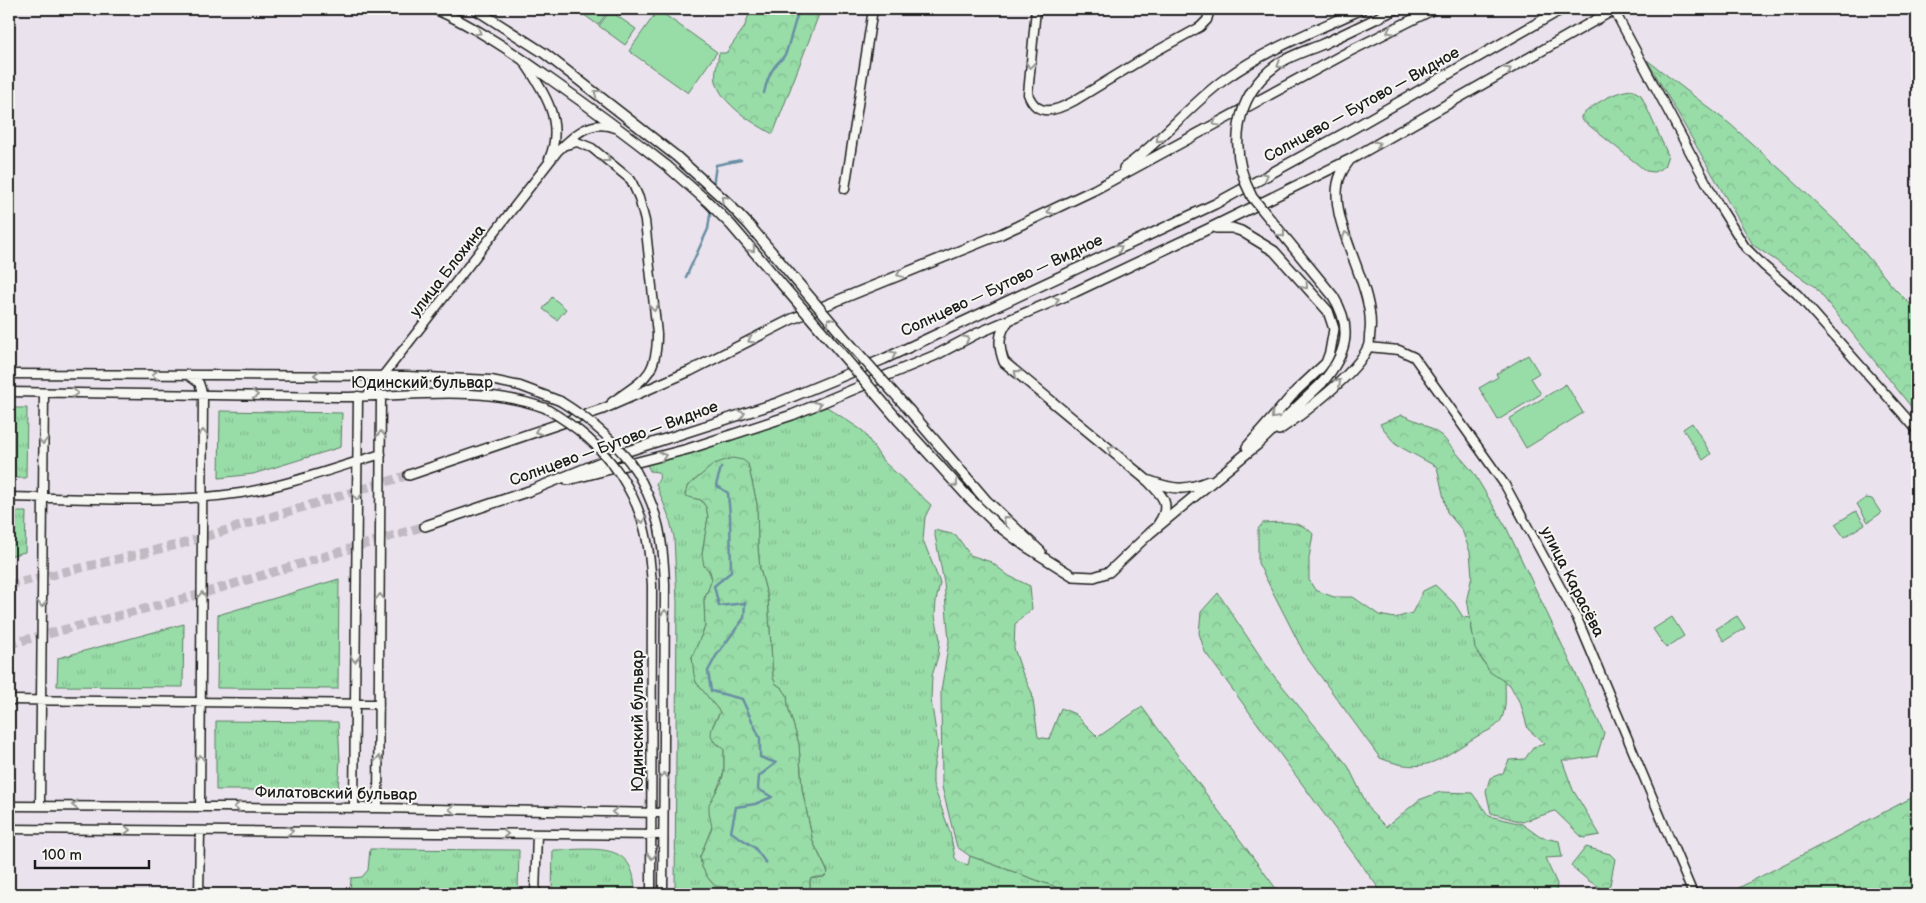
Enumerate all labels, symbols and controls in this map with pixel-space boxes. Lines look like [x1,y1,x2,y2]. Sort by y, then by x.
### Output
one-way arrow [1387,25,1396,35]
one-way arrow [472,26,481,36]
street label: Солнцево — Бутово — Видное [1261,43,1463,167]
one-way arrow [1276,58,1285,68]
one-way arrow [1025,61,1036,69]
one-way arrow [1502,66,1511,76]
one-way arrow [594,90,603,98]
one-way arrow [1212,117,1221,127]
one-way arrow [1155,133,1164,142]
one-way arrow [1371,140,1380,150]
one-way arrow [601,154,610,162]
one-way arrow [1260,173,1269,183]
one-way arrow [721,196,730,205]
one-way arrow [1046,205,1055,215]
street label: улица Блохина [406,221,490,321]
one-way arrow [1276,228,1284,237]
street label: Солнцево — Бутово — Видное [898,231,1106,341]
one-way arrow [1342,232,1352,240]
one-way arrow [1114,243,1123,254]
one-way arrow [746,244,755,253]
one-way arrow [896,268,905,278]
one-way arrow [1299,281,1308,290]
one-way arrow [1051,295,1060,306]
one-way arrow [648,304,659,312]
one-way arrow [827,318,836,327]
one-way arrow [748,334,757,344]
one-way arrow [961,335,970,345]
one-way arrow [888,350,897,361]
one-way arrow [151,370,158,380]
one-way arrow [313,370,321,380]
one-way arrow [1013,370,1022,379]
street label: Юдинский бульвар [351,374,493,393]
one-way arrow [1333,379,1342,388]
one-way arrow [72,388,79,398]
one-way arrow [251,390,259,401]
street label: Солнцево — Бутово — Видное [507,397,721,491]
one-way arrow [813,400,822,411]
one-way arrow [737,410,746,420]
one-way arrow [1271,411,1280,420]
one-way arrow [534,425,543,435]
one-way arrow [198,428,208,436]
one-way arrow [376,430,386,438]
one-way arrow [38,438,48,446]
one-way arrow [1108,447,1117,455]
one-way arrow [659,451,667,461]
one-way arrow [950,478,959,487]
one-way arrow [352,494,362,501]
one-way arrow [637,515,647,523]
one-way arrow [1002,516,1011,525]
street label: улица Карасёва [1536,524,1608,641]
one-way arrow [197,591,207,598]
one-way arrow [375,592,385,600]
one-way arrow [37,600,47,608]
one-way arrow [660,609,670,616]
street label: Юдинский бульвар [629,650,648,792]
one-way arrow [350,656,360,664]
one-way arrow [195,753,205,761]
one-way arrow [374,755,384,762]
one-way arrow [659,771,669,779]
street label: Филатовский бульвар [255,783,417,805]
one-way arrow [70,800,78,810]
one-way arrow [233,802,240,812]
one-way arrow [448,804,456,814]
one-way arrow [610,807,618,817]
one-way arrow [124,825,132,835]
one-way arrow [286,826,294,837]
one-way arrow [501,828,509,839]
scale bar [35,838,149,870]
text: 100 m [42,846,82,865]
one-way arrow [646,852,657,860]

